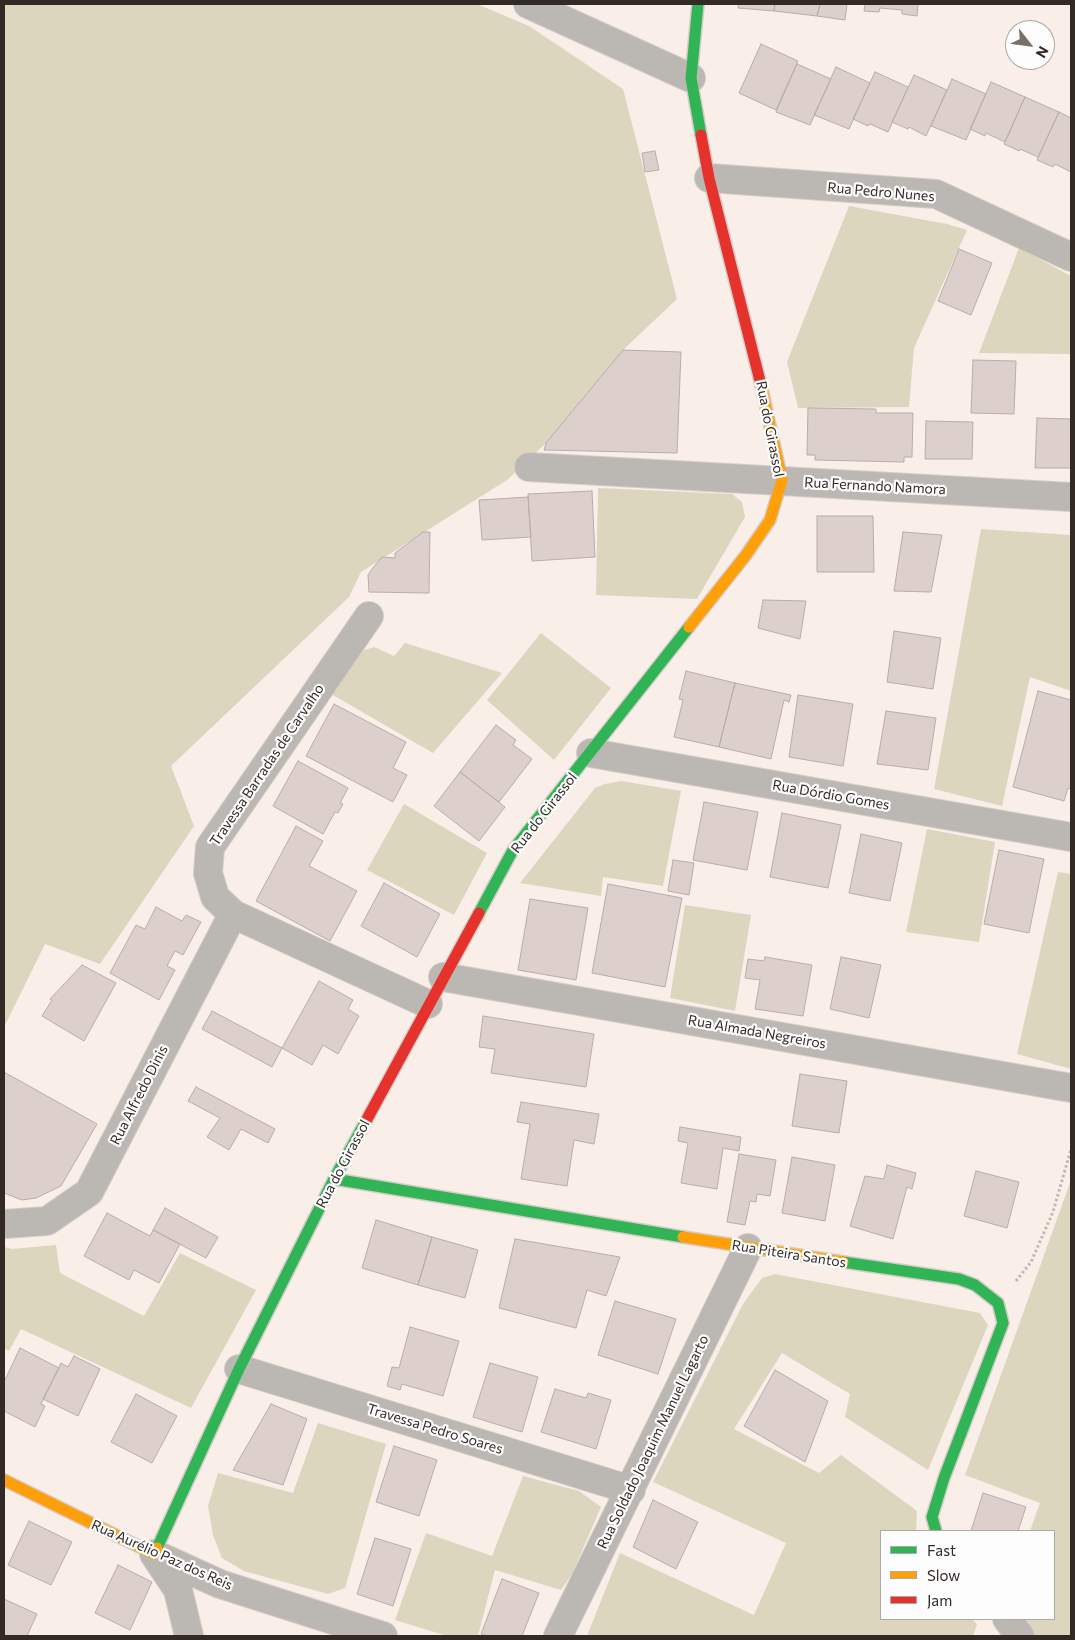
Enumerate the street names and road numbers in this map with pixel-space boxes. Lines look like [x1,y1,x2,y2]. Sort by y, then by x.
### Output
street label: Rua Pedro Nunes [827,179,935,205]
street label: Rua do Girassol [752,380,788,478]
street label: Rua Fernando Namora [804,474,946,498]
street label: Travessa Barradas de Carvalho [206,681,328,849]
street label: Rua do Girassol [507,769,581,857]
street label: Rua Dórdio Gomes [771,776,891,814]
street label: Rua Almada Negreiros [687,1012,827,1052]
street label: Rua Alfredo Dinis [107,1042,171,1148]
street label: Rua do Girassol [313,1117,373,1211]
street label: Rua Piteira Santos [731,1237,847,1271]
street label: Rua Soldado Joaquim Manuel Lagarto [594,1332,712,1552]
street label: Travessa Pedro Soares [365,1400,505,1458]
street label: Rua Aurélio Paz dos Reis [89,1516,235,1594]

